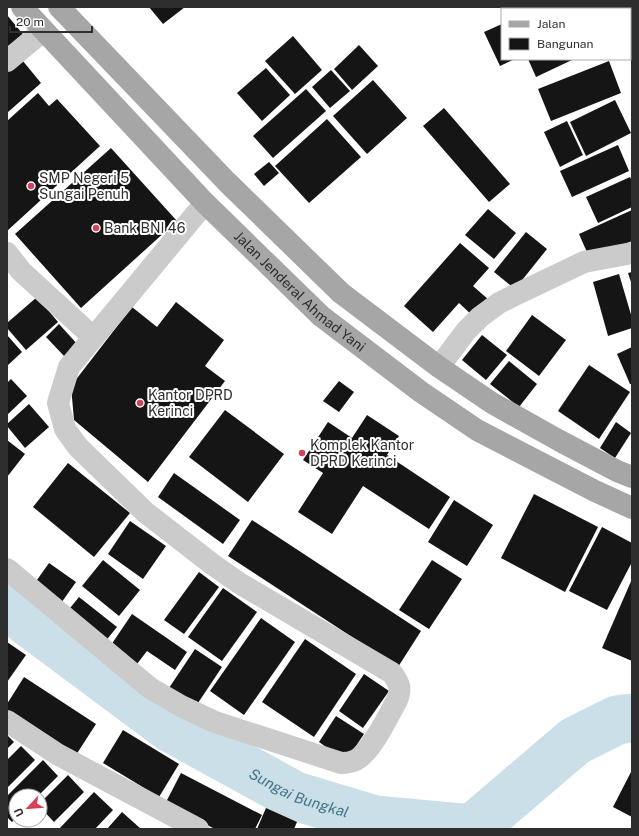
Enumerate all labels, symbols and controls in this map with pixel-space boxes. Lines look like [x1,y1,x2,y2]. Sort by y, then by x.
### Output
scale bar [10,8,92,34]
legend [501,8,631,60]
text: 20 m [16,15,44,29]
text: Jalan [537,17,566,31]
text: Bangunan [537,37,593,51]
place label: SMP Negeri 5 Sungai Penuh [39,170,129,202]
marker: SMP Negeri 5 Sungai Penuh [26,181,36,191]
place label: Bank BNI 46 [104,220,186,236]
marker: Bank BNI 46 [91,223,101,233]
street label: Jalan Jenderal Ahmad Yani [231,228,369,355]
place label: Kantor DPRD Kerinci [148,387,233,419]
marker: Kantor DPRD Kerinci [135,398,145,408]
place label: Komplek Kantor DPRD Kerinci [310,437,414,469]
marker: Komplek Kantor DPRD Kerinci [297,448,307,458]
water label: Sungai Bungkal [246,764,351,820]
north arrow [8,788,48,828]
text: U [12,806,26,819]

